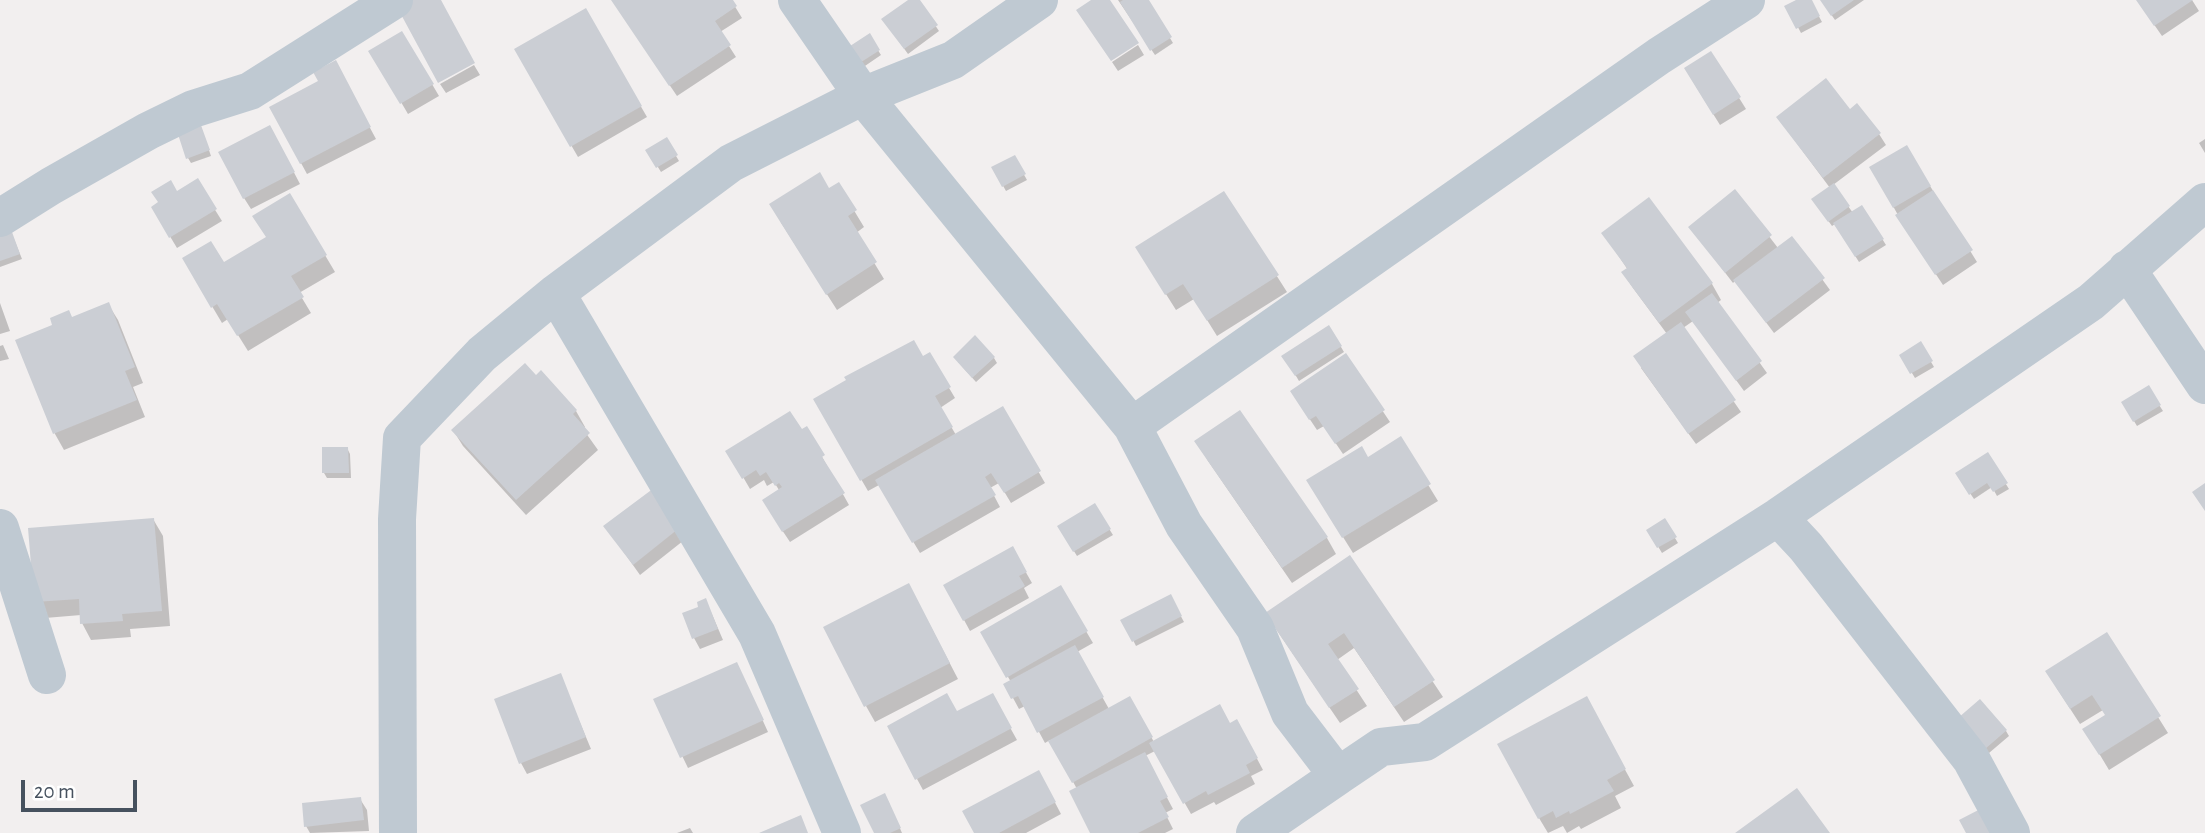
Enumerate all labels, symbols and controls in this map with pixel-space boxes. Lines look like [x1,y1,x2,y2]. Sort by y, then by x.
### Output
scale bar [24,766,140,810]
text: 20 m [34,781,75,802]

